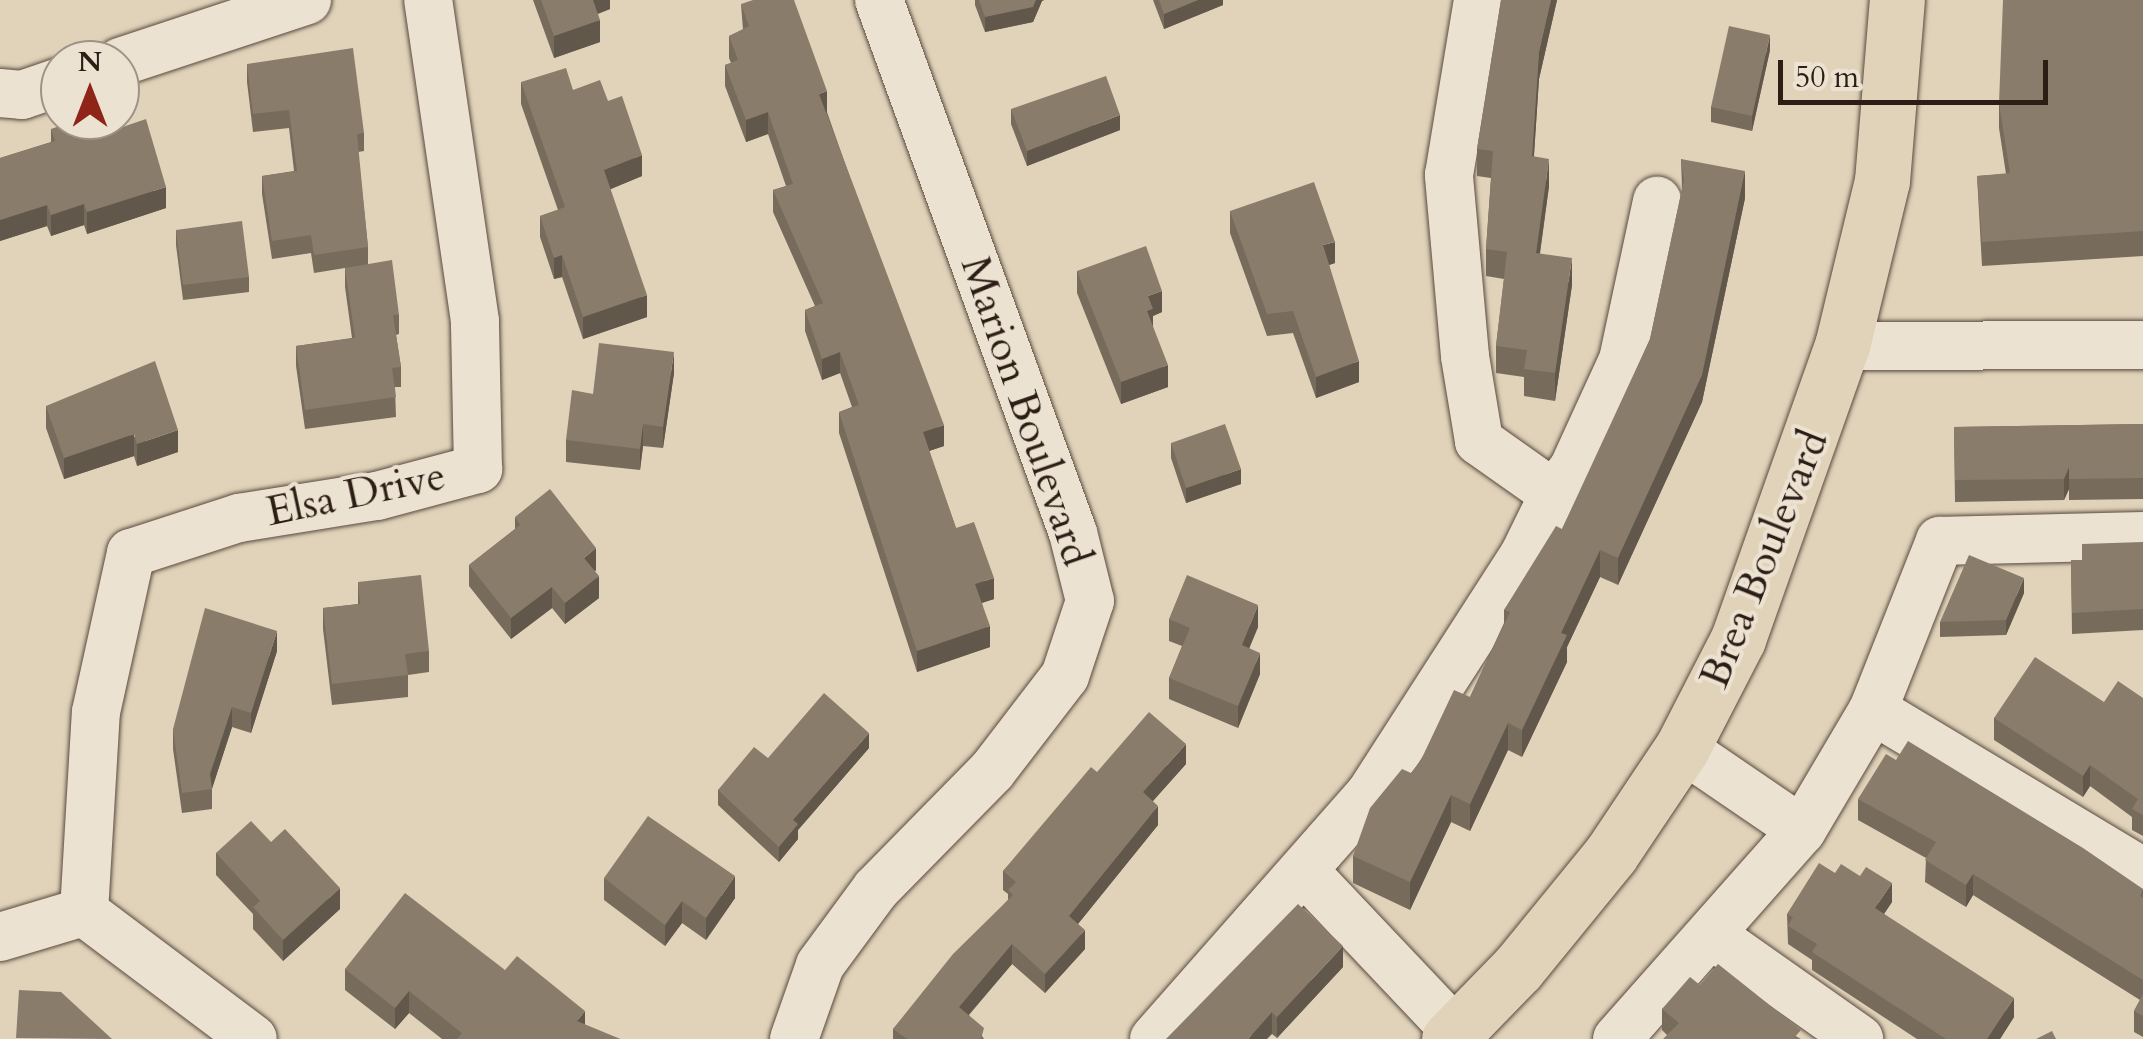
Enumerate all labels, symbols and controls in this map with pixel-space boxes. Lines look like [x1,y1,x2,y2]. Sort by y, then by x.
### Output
north arrow [40,40,140,140]
scale bar [1783,40,2053,102]
text: N [78,43,102,81]
text: 50 m [1795,57,1859,98]
street label: Marion Boulevard [949,250,1103,572]
street label: Brea Boulevard [1689,423,1839,695]
street label: Elsa Drive [262,450,450,538]

